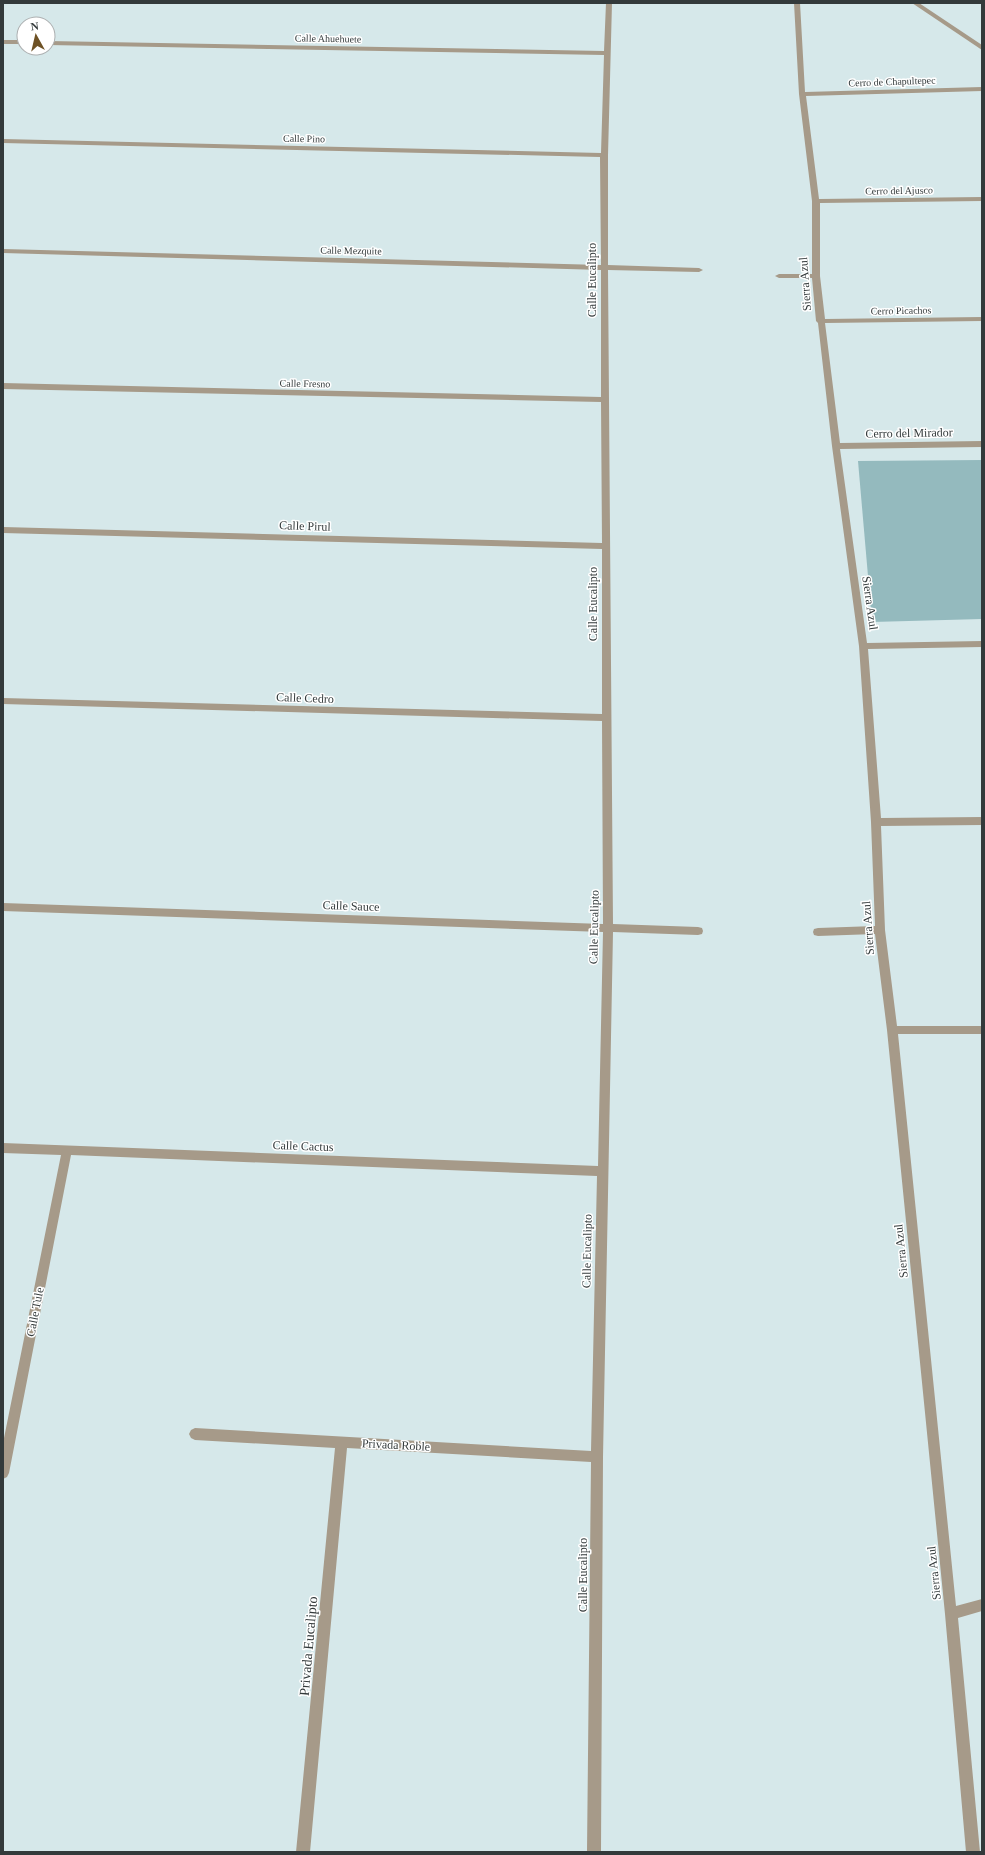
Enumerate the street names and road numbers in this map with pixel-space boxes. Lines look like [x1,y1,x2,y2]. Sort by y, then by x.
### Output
street label: Calle Ahuehuete [295,32,362,45]
street label: Cerro de Chapultepec [848,74,936,89]
street label: Calle Pino [283,133,325,144]
street label: Cerro del Ajusco [865,184,933,197]
street label: Calle Eucalipto [585,243,599,317]
street label: Calle Mezquite [320,244,382,257]
street label: Sierra Azul [796,256,814,312]
street label: Cerro Picachos [871,304,932,317]
street label: Calle Fresno [279,378,330,389]
street label: Cerro del Mirador [865,425,953,441]
street label: Calle Pirul [279,518,332,534]
street label: Calle Eucalipto [586,567,600,641]
street label: Sierra Azul [859,575,881,632]
street label: Calle Cedro [276,690,334,706]
street label: Calle Eucalipto [586,890,602,964]
street label: Calle Sauce [322,898,380,914]
street label: Sierra Azul [859,900,877,956]
street label: Calle Cactus [272,1138,334,1154]
street label: Calle Eucalipto [579,1214,595,1288]
street label: Sierra Azul [891,1223,911,1279]
street label: Calle Tule [23,1286,47,1338]
street label: Privada Roble [362,1436,430,1454]
street label: Calle Eucalipto [576,1538,590,1612]
street label: Sierra Azul [924,1545,944,1601]
street label: Privada Eucalipto [297,1596,320,1696]

